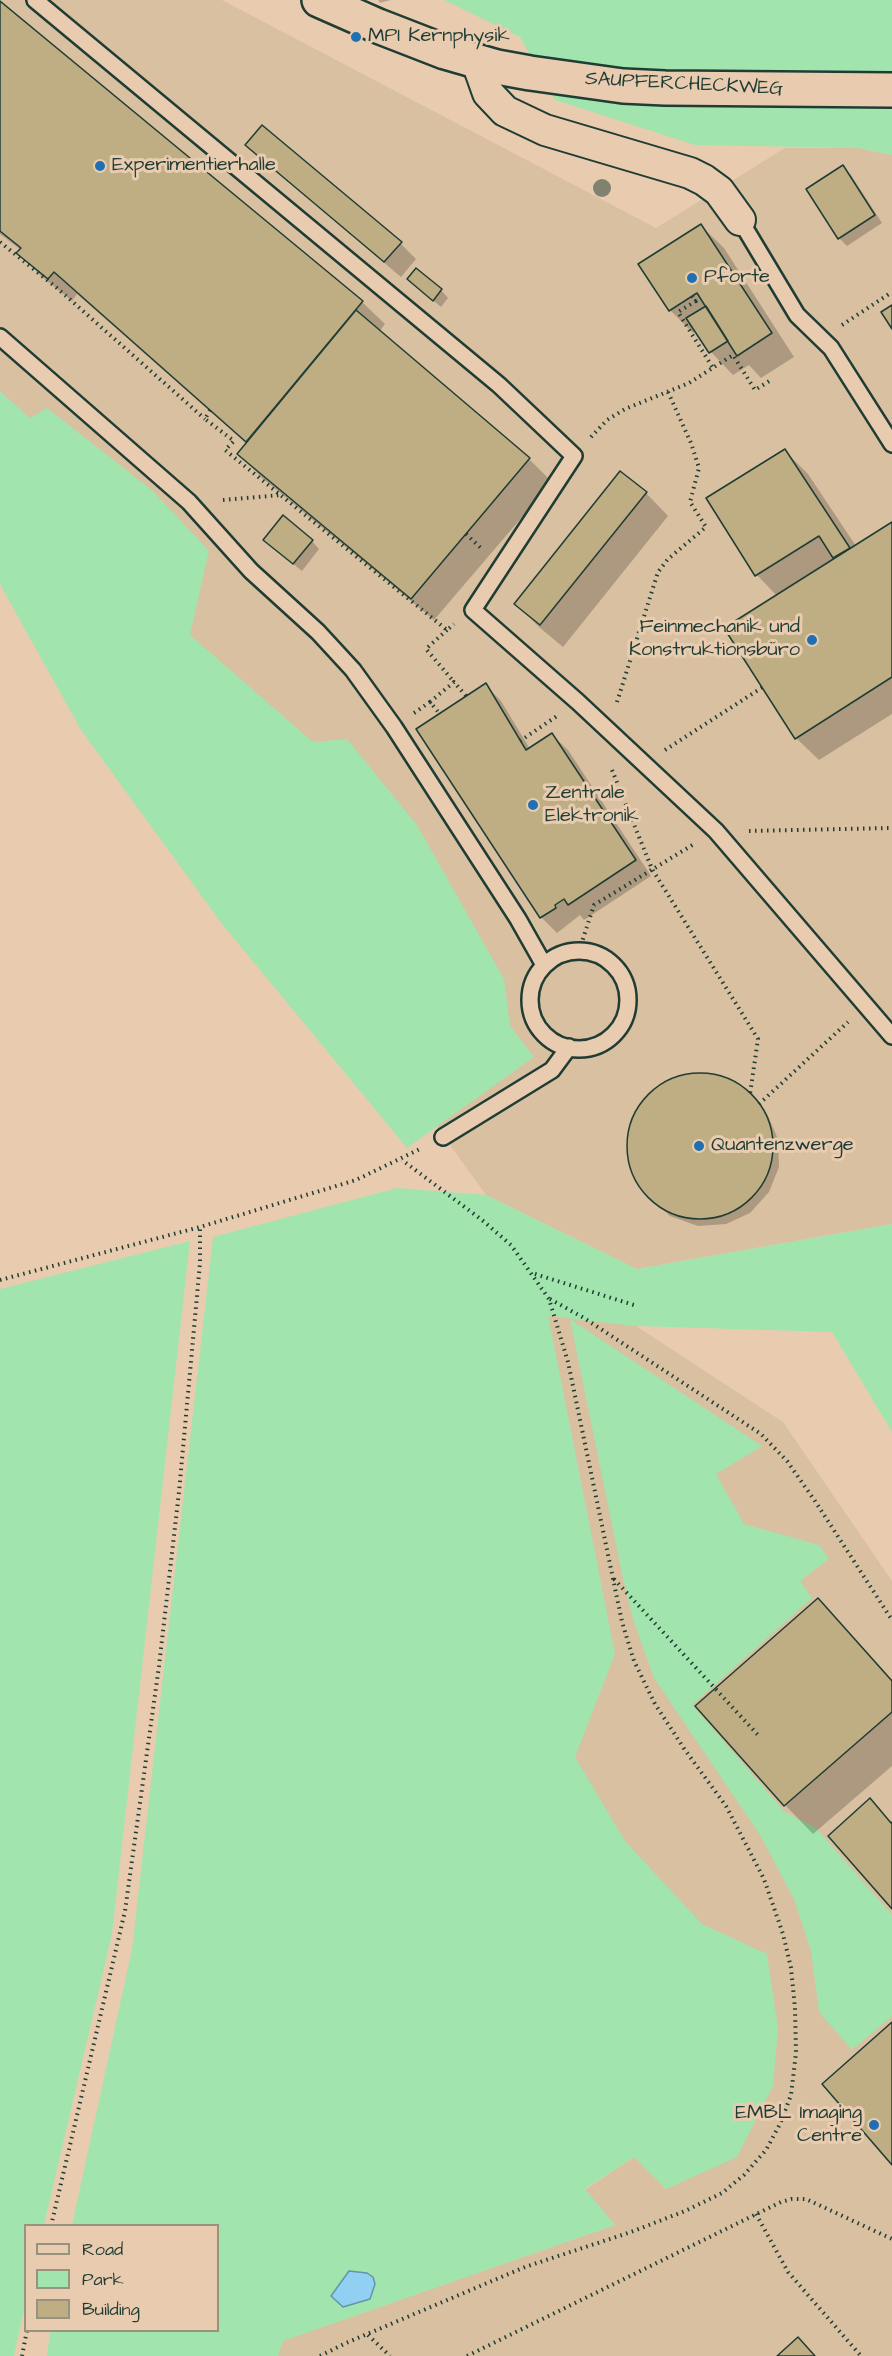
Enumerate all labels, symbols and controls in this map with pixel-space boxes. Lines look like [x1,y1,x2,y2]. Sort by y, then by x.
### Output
place label: MPI Kernphysik [368,25,510,49]
marker: MPI Kernphysik [349,30,363,44]
street label: SAUPFERCHECKWEG [584,68,784,102]
place label: Experimentierhalle [112,154,276,178]
marker: Experimentierhalle [93,159,107,173]
place label: Pforte [704,266,770,290]
marker: Pforte [685,271,699,285]
place label: Feinmechanik und Konstruktionsbüro [629,616,800,663]
marker: Feinmechanik und Konstruktionsbüro [805,633,819,647]
place label: Zentrale Elektronik [545,782,639,829]
marker: Zentrale Elektronik [526,798,540,812]
place label: Quantenzwerge [711,1134,854,1158]
marker: Quantenzwerge [692,1139,706,1153]
place label: EMBL Imaging Centre [735,2102,862,2149]
marker: EMBL Imaging Centre [867,2118,881,2132]
legend [24,2224,219,2332]
text: Road [82,2237,123,2262]
text: Park [82,2267,124,2292]
text: Building [82,2297,140,2322]

